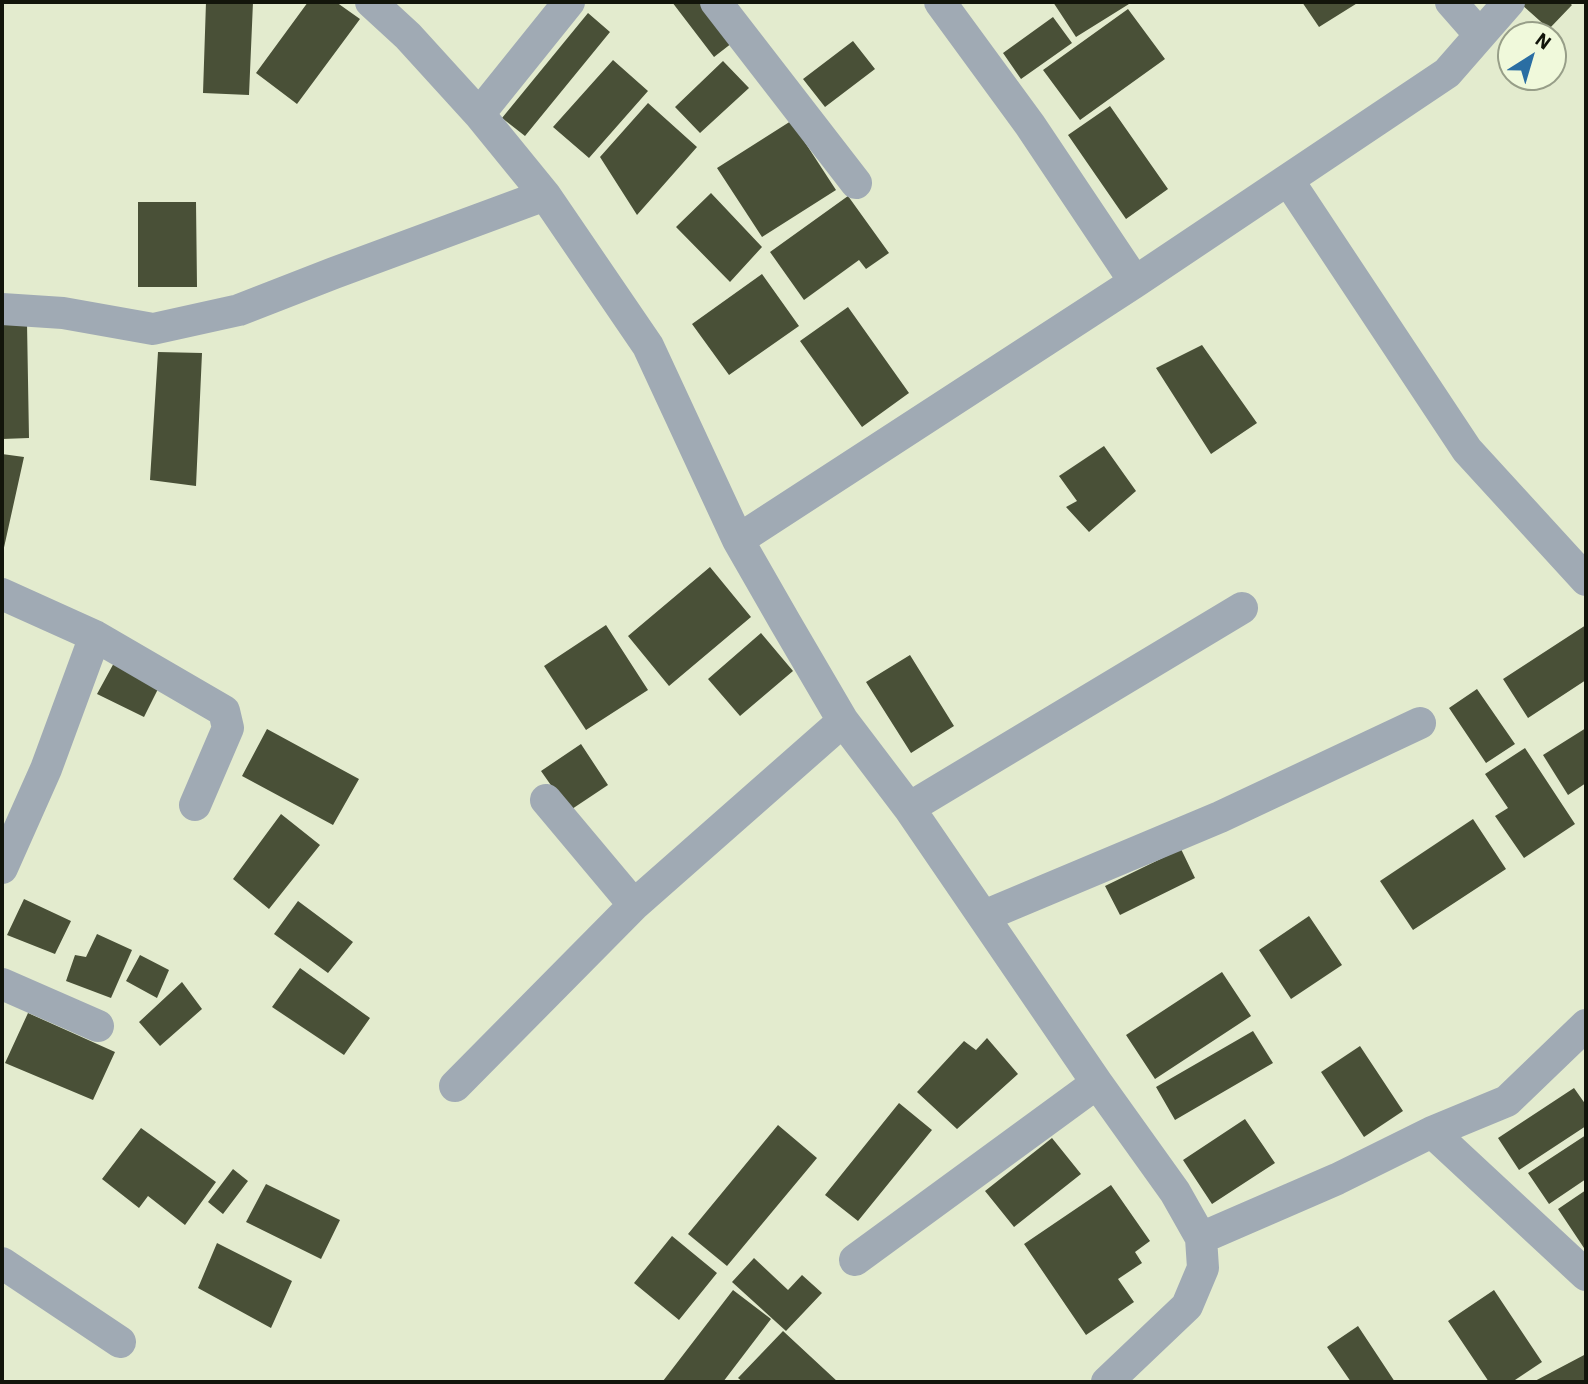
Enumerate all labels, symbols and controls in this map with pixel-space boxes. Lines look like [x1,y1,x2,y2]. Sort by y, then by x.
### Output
north arrow [1497,21,1567,91]
text: N [1531,27,1556,55]

